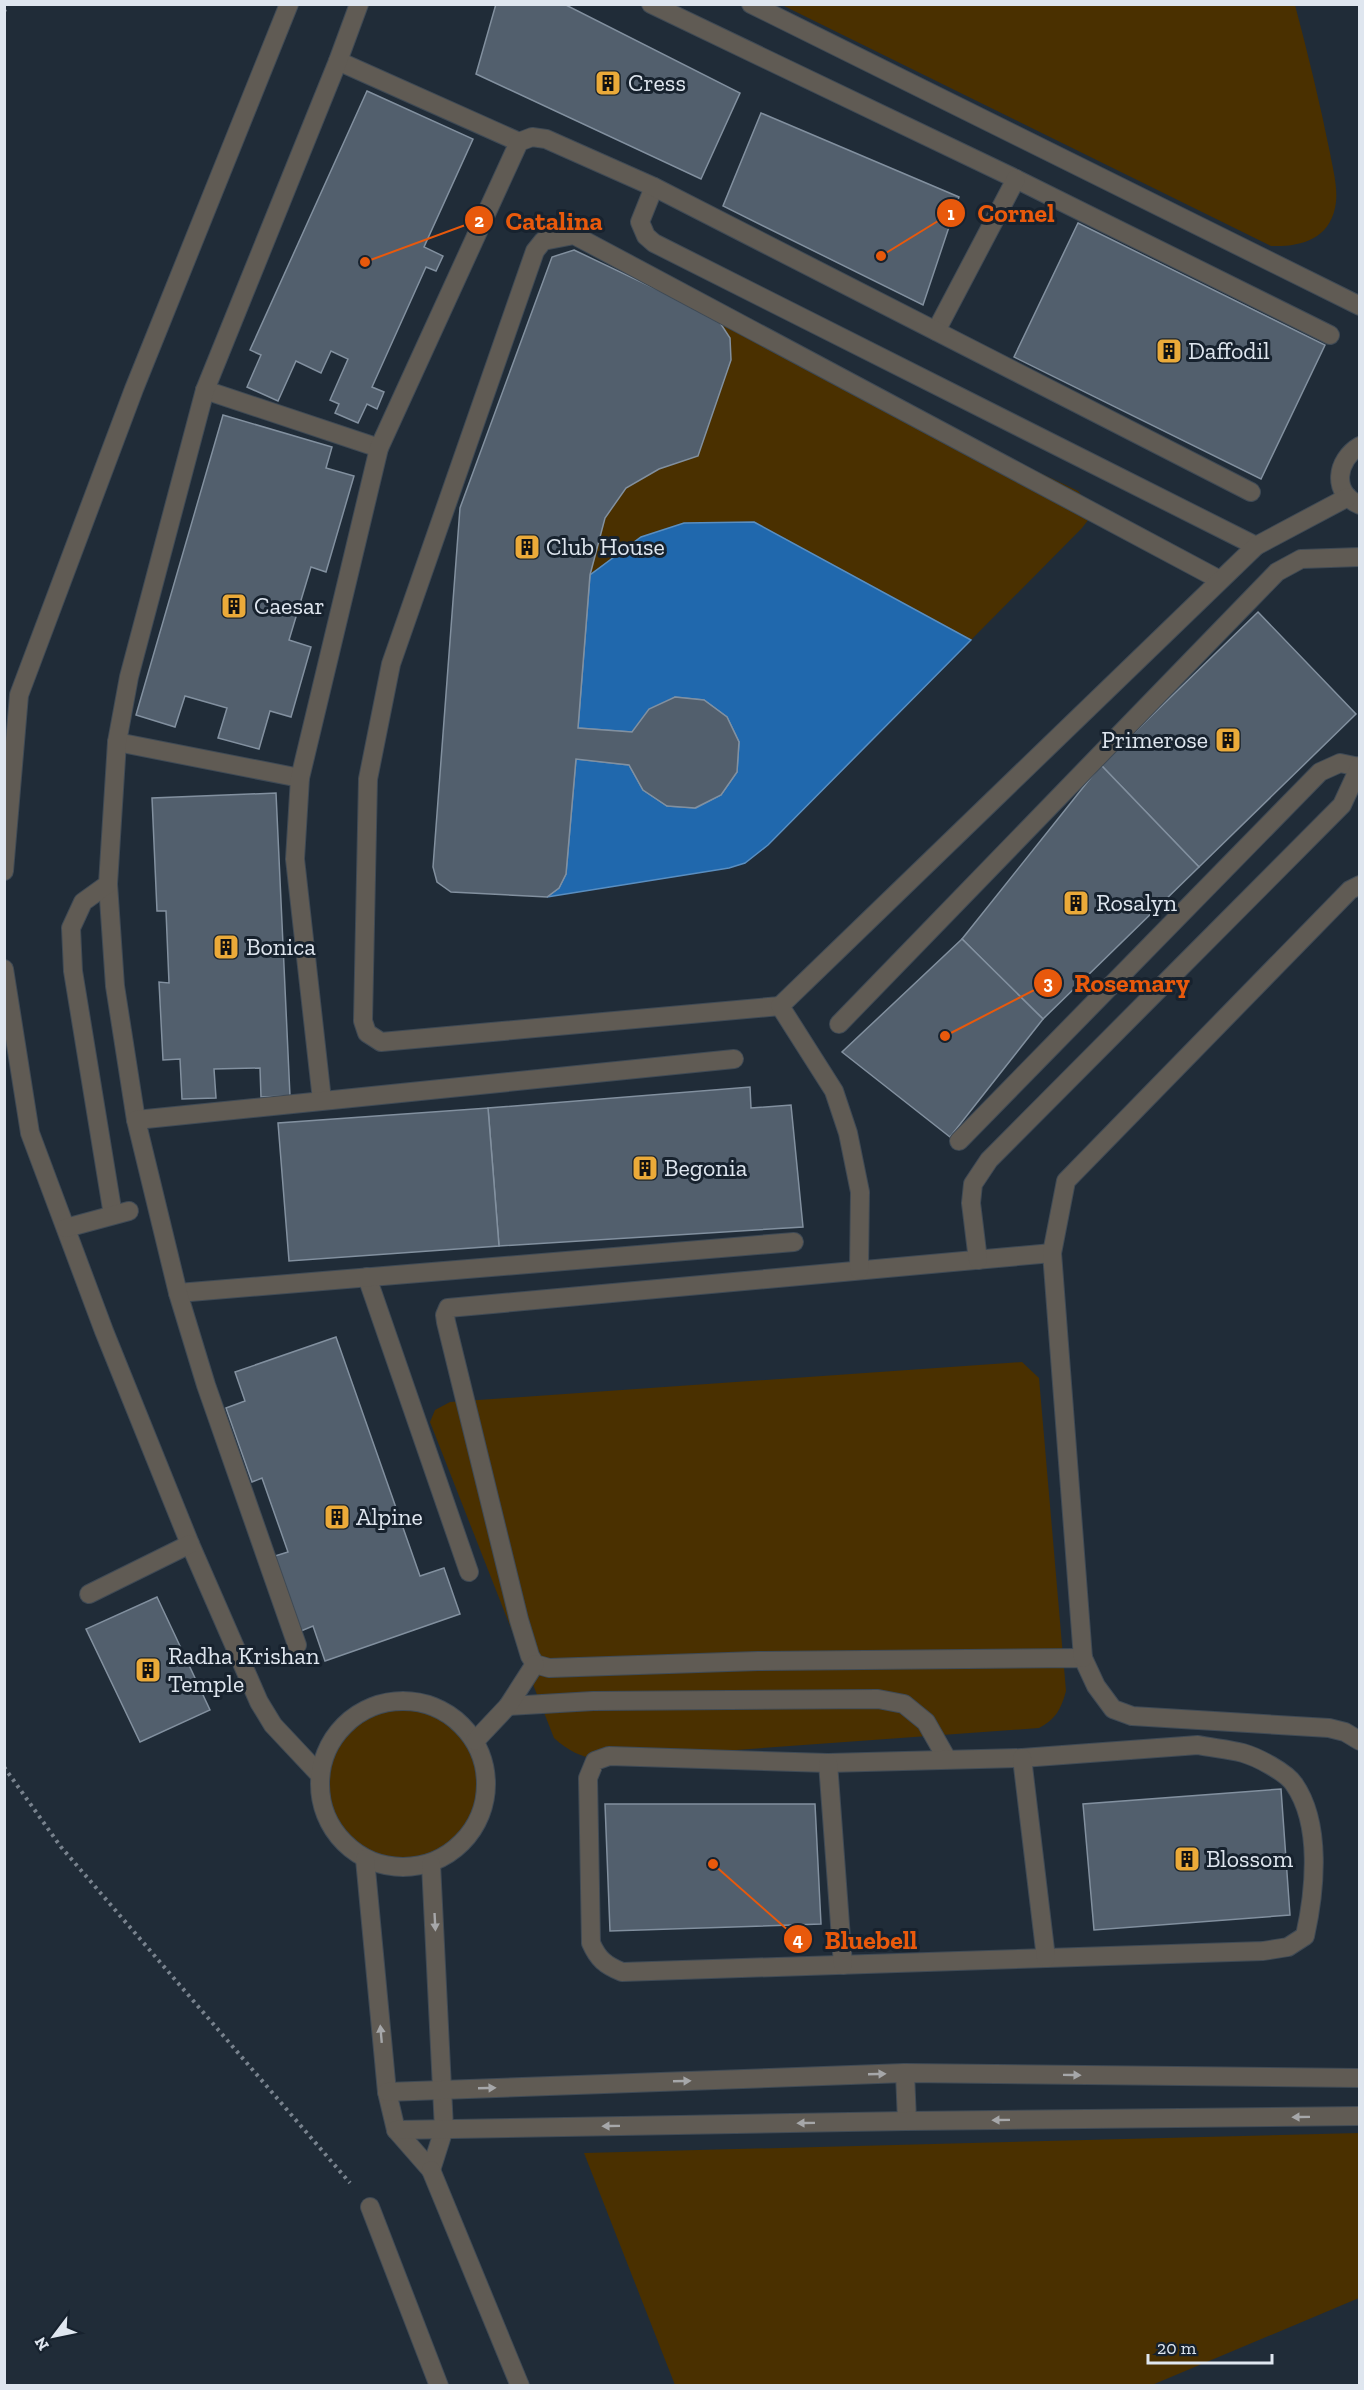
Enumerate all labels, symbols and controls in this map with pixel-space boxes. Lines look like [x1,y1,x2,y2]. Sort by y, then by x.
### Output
building icon: Cress [593,68,623,98]
place label: Cress [628,68,686,97]
callout: Cornel [936,191,1067,235]
text: Cornel [977,197,1055,229]
callout: Catalina [464,198,615,242]
text: 1 [947,203,955,225]
text: Catalina [505,205,603,237]
text: 2 [474,210,484,232]
building icon: Daffodil [1154,336,1184,366]
place label: Daffodil [1188,336,1270,365]
building icon: Club House [512,532,542,562]
place label: Club House [546,532,665,561]
building icon: Caesar [219,591,249,621]
place label: Caesar [254,591,325,620]
place label: Primerose [1101,725,1208,754]
building icon: Primerose [1213,725,1243,755]
building icon: Rosalyn [1061,888,1091,918]
place label: Rosalyn [1096,888,1177,917]
building icon: Bonica [211,932,241,962]
place label: Bonica [246,932,316,961]
callout: Rosemary [1033,961,1202,1005]
text: Rosemary [1074,967,1190,999]
text: 3 [1043,972,1053,994]
building icon: Begonia [630,1153,660,1183]
place label: Begonia [664,1153,748,1182]
building icon: Alpine [322,1502,352,1532]
place label: Alpine [356,1502,423,1531]
place label: Radha Krishan Temple [168,1641,320,1698]
building icon: Radha Krishan Temple [133,1655,163,1685]
building icon: Blossom [1172,1844,1202,1874]
place label: Blossom [1206,1844,1293,1873]
one-way arrow [430,1912,439,1931]
callout: Bluebell [783,1917,930,1961]
text: Bluebell [824,1924,918,1956]
text: 4 [793,1929,803,1951]
one-way arrow [377,2024,386,2043]
one-way arrow [867,2069,886,2079]
one-way arrow [1062,2070,1081,2080]
one-way arrow [673,2076,692,2086]
one-way arrow [478,2084,497,2093]
one-way arrow [1292,2112,1311,2122]
one-way arrow [992,2115,1011,2125]
one-way arrow [797,2118,816,2127]
one-way arrow [602,2121,621,2131]
north arrow [24,2306,84,2366]
scale bar [1148,2327,1272,2365]
text: N [30,2333,53,2354]
text: 20 m [1157,2337,1197,2359]

